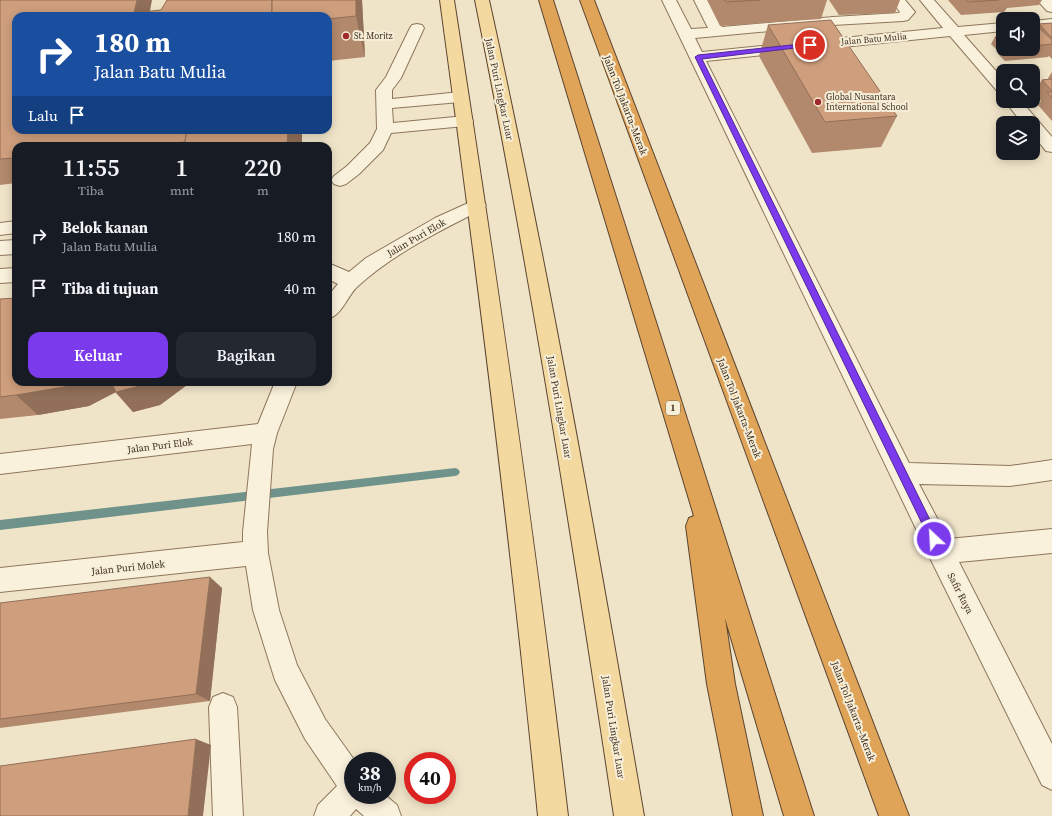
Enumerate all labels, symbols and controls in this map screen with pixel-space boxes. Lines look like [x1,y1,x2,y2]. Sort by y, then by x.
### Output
map controls [996,12,1040,160]
button: sound [996,12,1040,56]
text: 180 m [94,23,171,61]
icon: right [28,28,80,80]
pin [793,28,827,62]
place label: St. Moritz [354,30,393,42]
street label: Jalan Batu Mulia [840,30,908,48]
marker: St. Moritz [341,31,351,41]
icon: arrive [799,34,821,56]
street label: Jalan Puri Lingkar Luar [482,36,517,142]
street label: Jalan Tol Jakarta–Merak [600,52,651,158]
text: Jalan Batu Mulia [94,59,226,84]
button: search [996,64,1040,108]
place label: Global Nusantara International School [826,91,909,113]
marker: Global Nusantara International School [813,97,823,107]
icon: arrive [66,104,88,126]
text: Lalu [28,105,58,126]
button: layers [996,116,1040,160]
text: 11:55 [62,151,120,184]
text: 1 [176,151,188,184]
text: 220 [244,151,282,184]
text: Tiba [78,182,104,199]
text: mnt [170,182,194,199]
text: m [257,182,269,199]
street label: Jalan Puri Elok [384,215,449,260]
text: Belok kanan [62,217,148,238]
icon: right [28,225,50,247]
text: 180 m [276,226,316,247]
text: Jalan Batu Mulia [62,238,157,255]
icon: arrive [28,277,50,299]
text: Tiba di tujuan [62,278,158,299]
text: 40 m [284,278,316,299]
button: Keluar [28,332,168,378]
button: Bagikan [176,332,316,378]
street label: Jalan Puri Lingkar Luar [544,354,575,460]
street label: Jalan Tol Jakarta–Merak [714,355,765,461]
road number: 1 [666,401,680,415]
street label: Jalan Puri Elok [126,435,194,456]
position arrow [913,518,955,560]
street label: Jalan Puri Molek [90,557,166,578]
street label: Safir Raya [945,570,977,617]
street label: Jalan Tol Jakarta–Merak [828,658,879,764]
street label: Jalan Puri Lingkar Luar [599,674,628,780]
speed limit sign: 40 [404,752,456,804]
text: 38 [359,759,381,787]
text: km/h [358,781,382,794]

